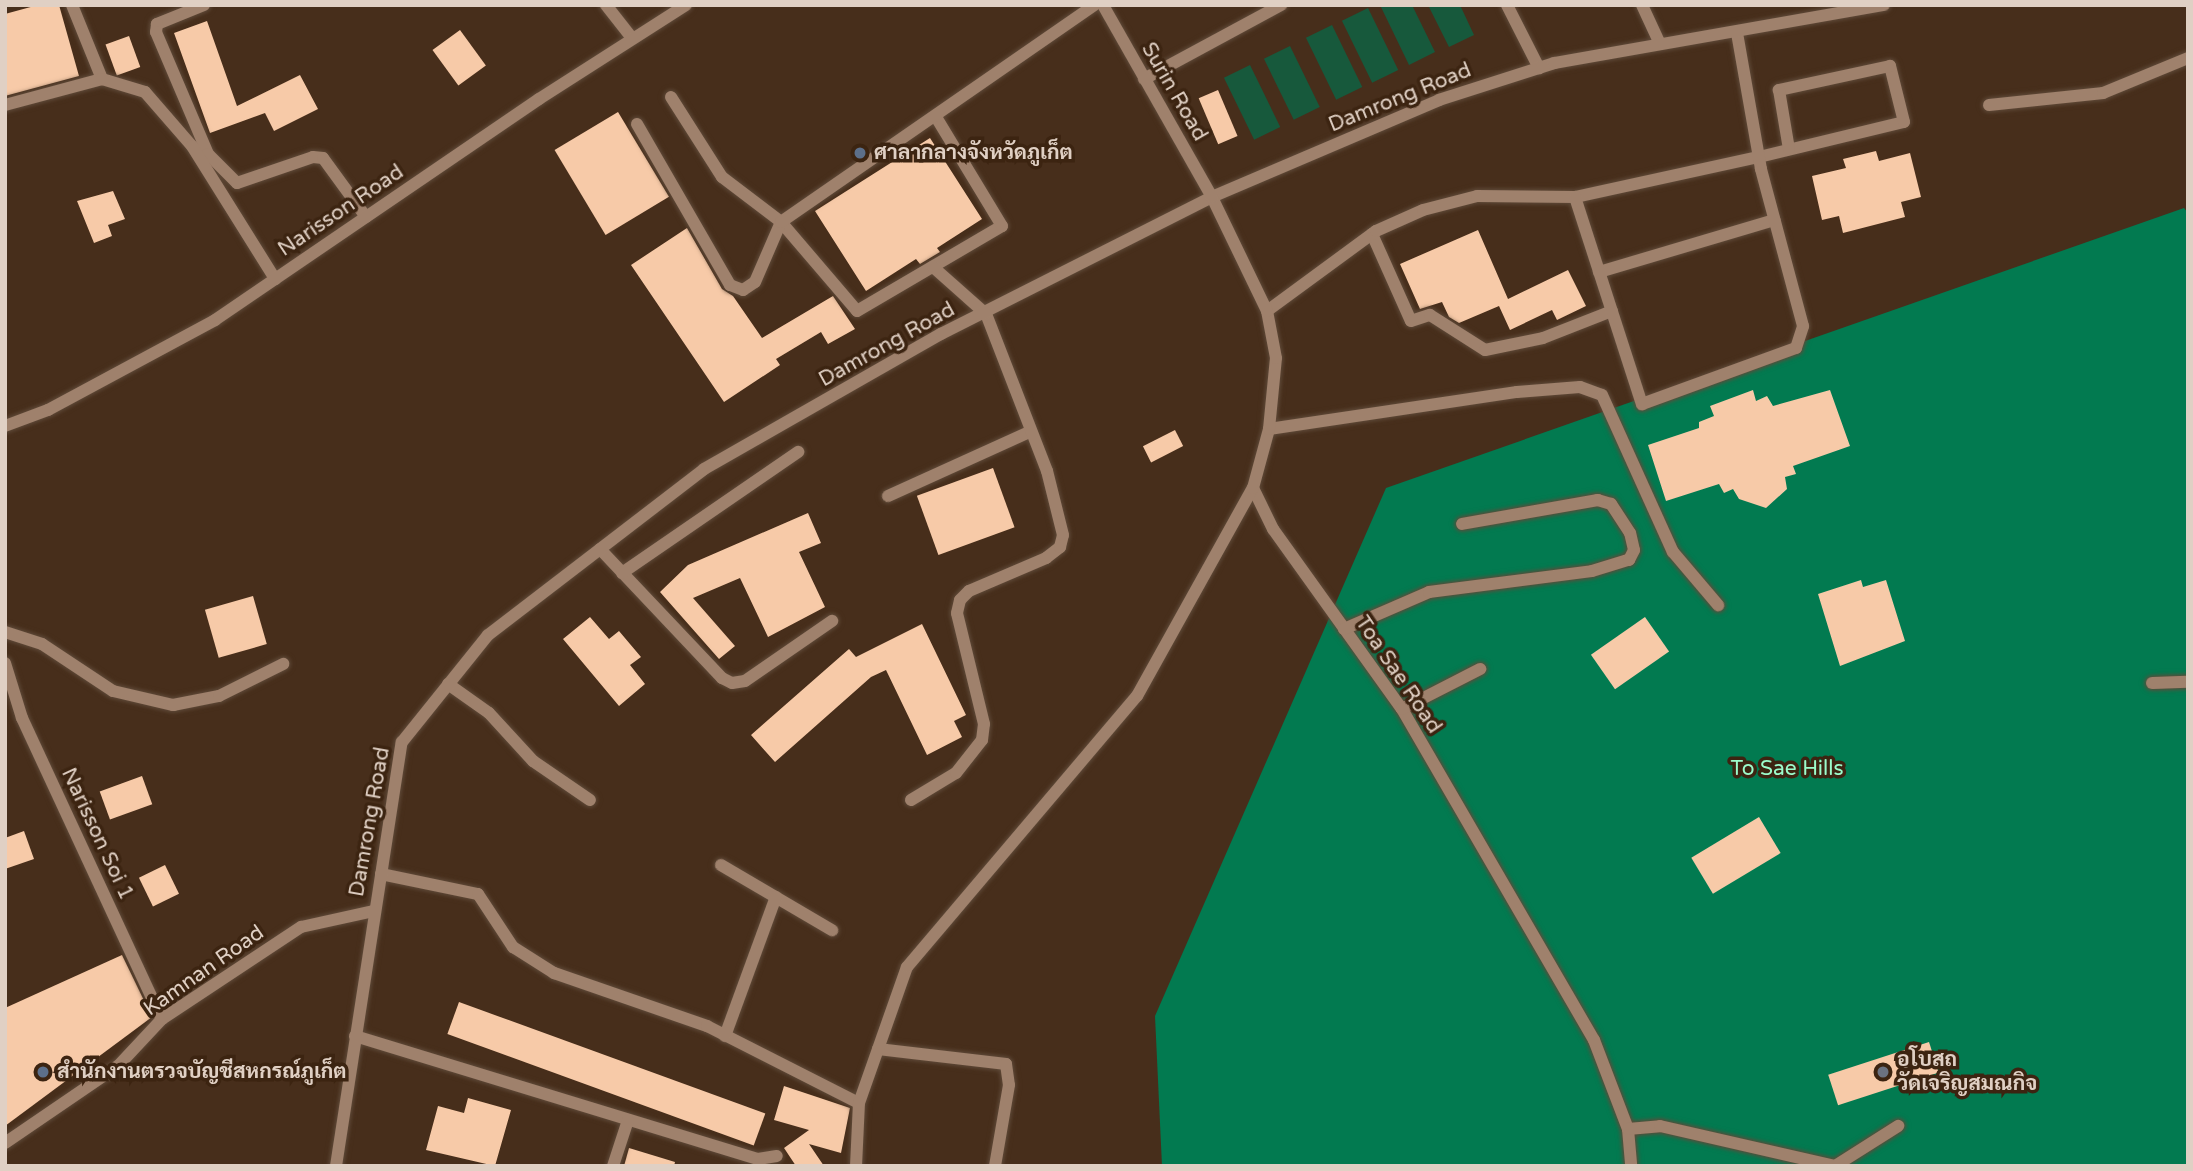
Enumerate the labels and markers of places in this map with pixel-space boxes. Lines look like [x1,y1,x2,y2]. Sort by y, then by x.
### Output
place label: ศาลากลางจังหวัดภูเก็ต [874,140,1073,166]
marker: ศาลากลางจังหวัดภูเก็ต [852,145,868,161]
place label: อุโบสถ วัดเจริญสมณกิจ [1897,1047,2037,1097]
place label: สำนักงานตรวจบัญชีสหกรณ์ภูเก็ต [57,1059,347,1085]
marker: สำนักงานตรวจบัญชีสหกรณ์ภูเก็ต [35,1064,51,1080]
marker: อุโบสถ วัดเจริญสมณกิจ [1875,1064,1891,1080]

